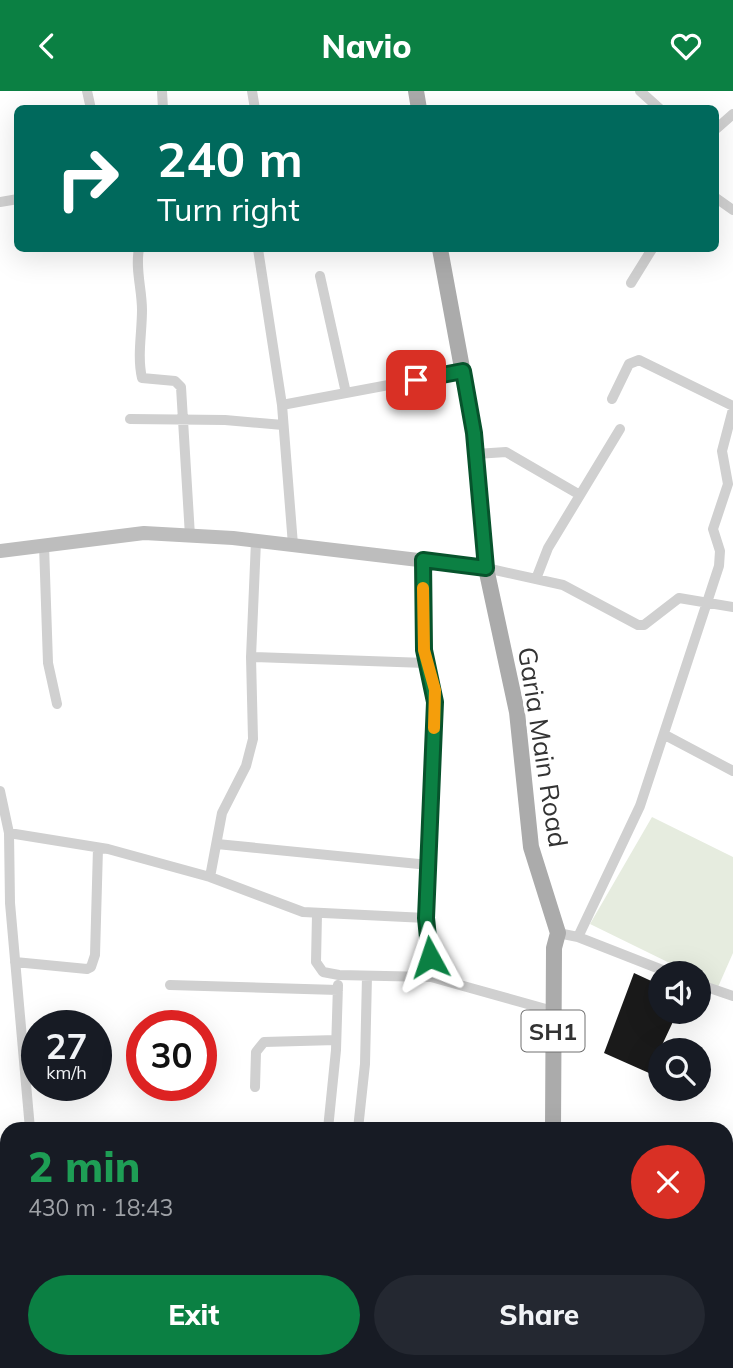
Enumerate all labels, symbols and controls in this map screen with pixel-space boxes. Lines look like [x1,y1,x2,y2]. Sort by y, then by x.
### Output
text: Navio [321,26,412,66]
icon: back [28,27,66,65]
icon: heart [667,27,705,65]
text: 240 m [157,128,303,189]
icon: right [42,133,133,224]
text: Turn right [157,189,300,229]
pin [386,350,446,410]
icon: arrive [397,361,435,399]
street label: Garia Main Road [511,644,575,850]
position arrow [393,920,467,994]
map controls [648,961,711,1101]
button: sound [648,961,711,1024]
speed limit sign: 30 [126,1010,217,1101]
road number: SH1 [522,1011,584,1051]
text: 27 [45,1024,88,1068]
button: search [648,1038,711,1101]
text: km/h [46,1061,87,1084]
text: 2 min [28,1140,141,1193]
button: close [631,1145,705,1219]
text: 430 m · 18:43 [28,1193,173,1222]
button: Exit [28,1275,360,1355]
button: Share [374,1275,705,1355]

